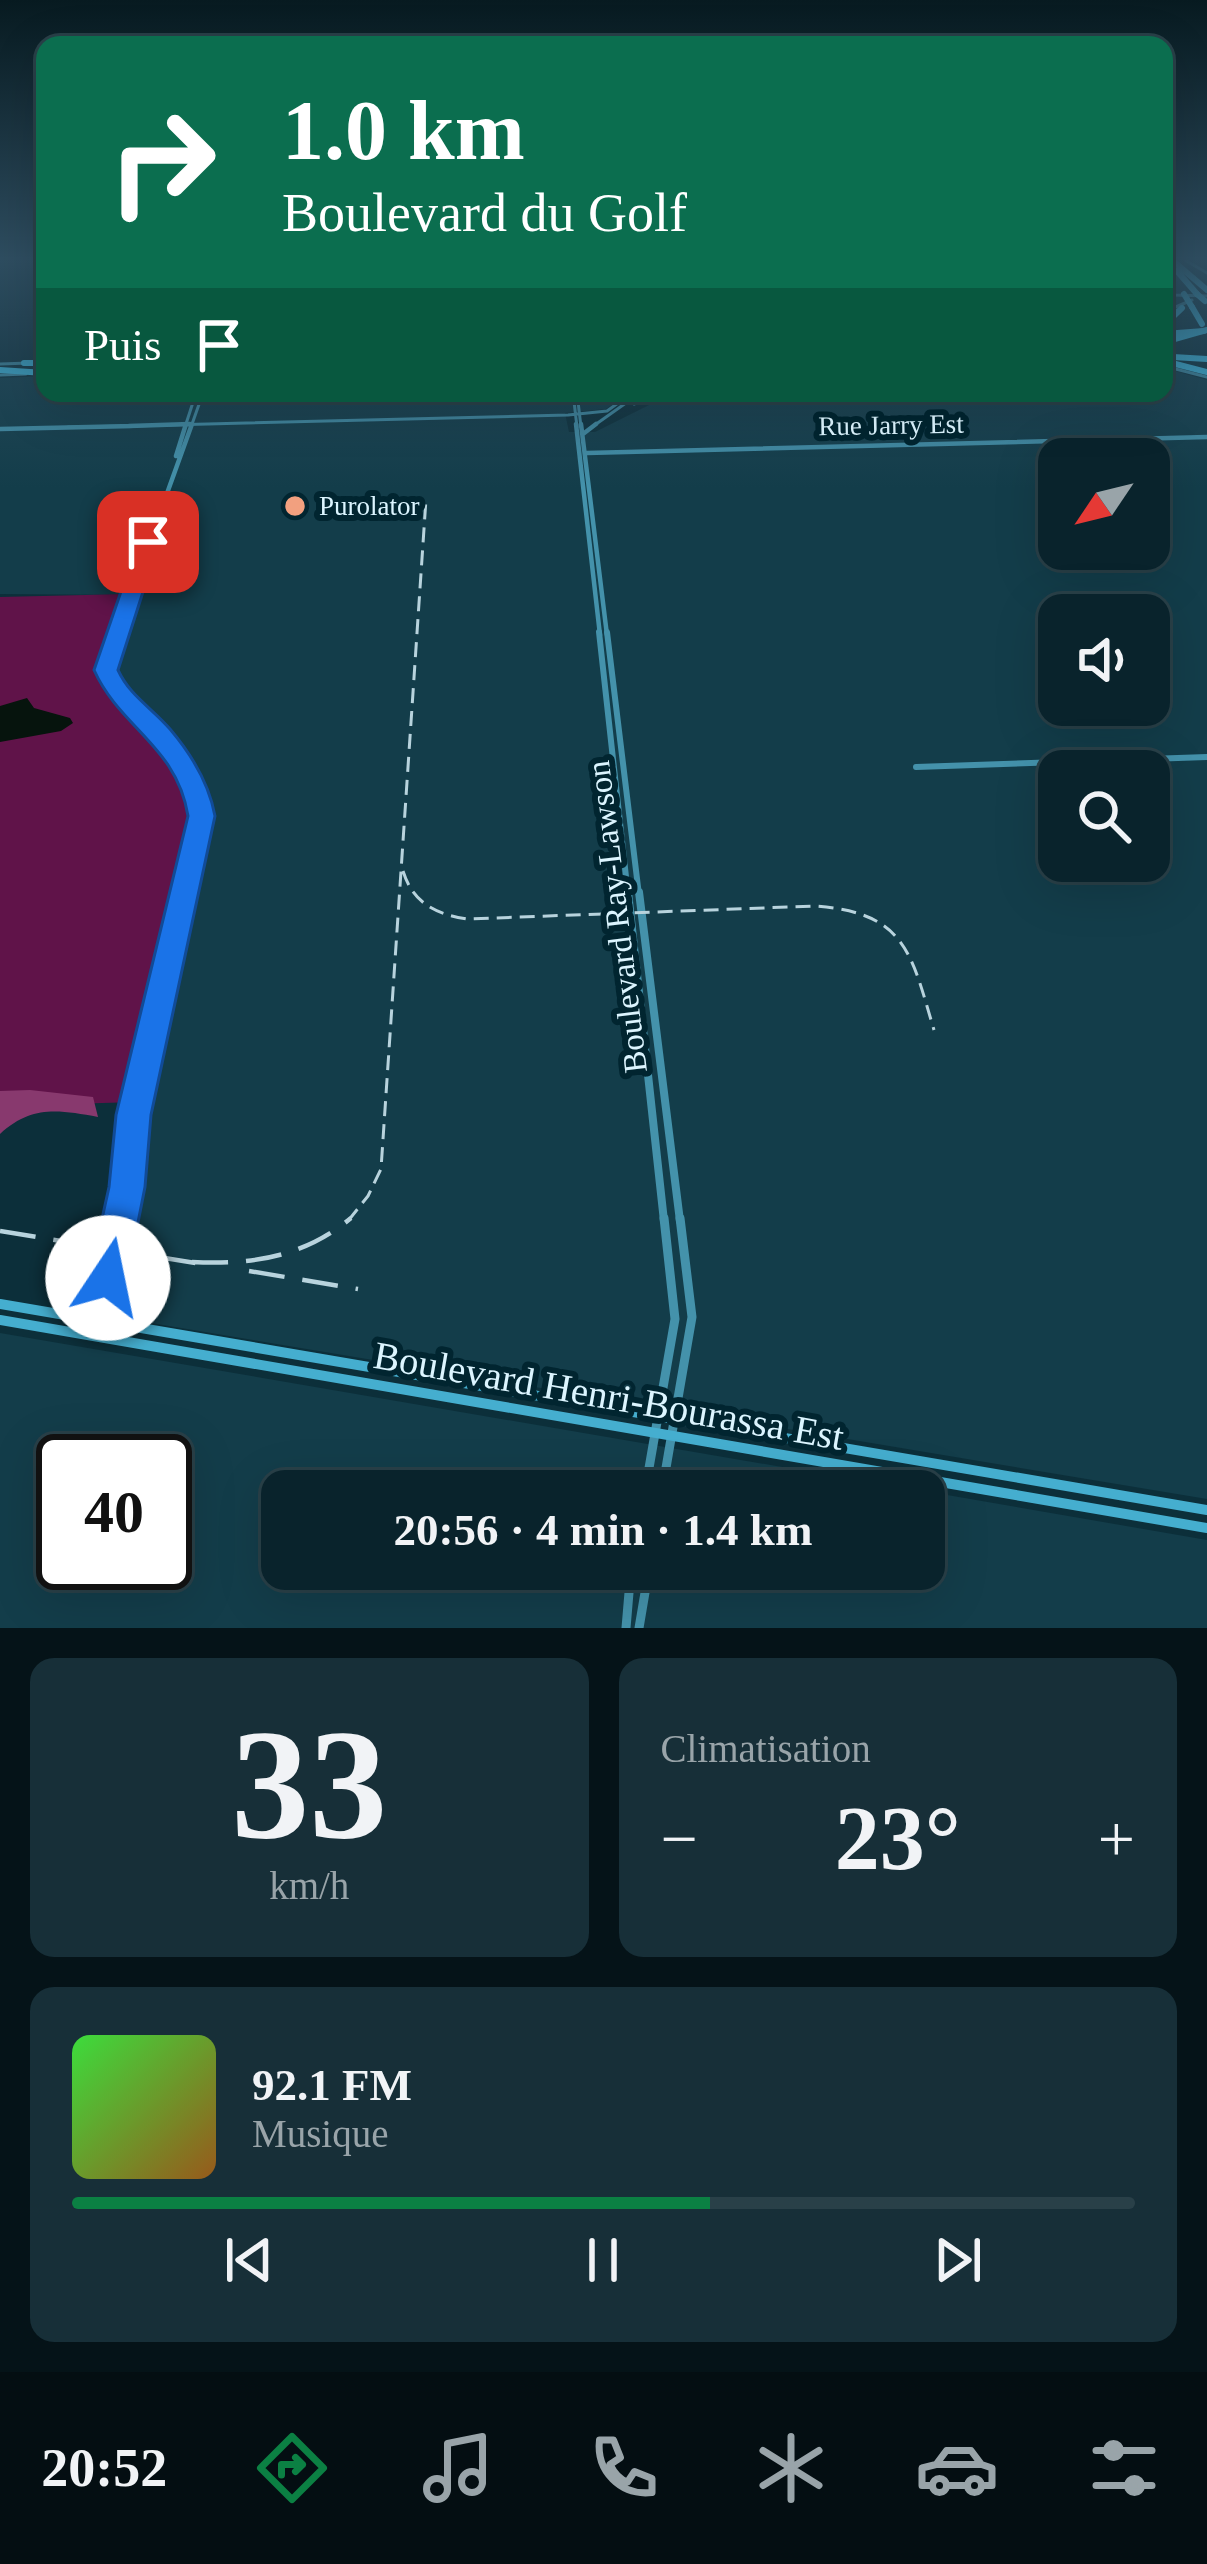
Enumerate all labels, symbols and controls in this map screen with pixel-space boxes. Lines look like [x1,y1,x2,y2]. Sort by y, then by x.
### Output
icon: right [84,84,240,240]
text: 1.0 km [282,84,525,177]
text: Boulevard du Golf [282,183,687,243]
icon: arrive [186,312,252,378]
text: Puis [84,320,162,370]
street label: Rue Jarry Est [818,409,964,441]
north arrow [1038,438,1170,570]
map controls [1038,438,1170,882]
pin [97,491,199,593]
place label: Purolator [319,491,420,521]
marker: Purolator [282,493,308,519]
icon: arrive [115,509,181,575]
button: sound [1038,594,1170,726]
button: search [1038,750,1170,882]
street label: Boulevard Ray-Lawson [580,759,654,1075]
position arrow [45,1215,171,1341]
street label: Boulevard Henri-Bourassa Est [371,1333,847,1458]
speed limit sign: 40 [36,1434,192,1590]
text: 20:56 · 4 min · 1.4 km [394,1505,812,1555]
text: 33 [231,1698,387,1871]
text: Climatisation [661,1727,871,1770]
text: 23° [835,1789,961,1888]
text: − [661,1802,698,1875]
text: + [1098,1802,1135,1875]
text: km/h [269,1864,349,1907]
text: 92.1 FM [252,2060,412,2110]
text: Musique [252,2112,389,2155]
icon: previous [216,2227,282,2293]
icon: pause [570,2227,636,2293]
icon: next [925,2227,991,2293]
icon: directions [250,2426,334,2510]
icon: music [416,2426,500,2510]
icon: phone [582,2426,666,2510]
icon: climate [749,2426,833,2510]
icon: car [915,2426,999,2510]
icon: filters [1082,2426,1166,2510]
text: 20:52 [41,2438,167,2498]

